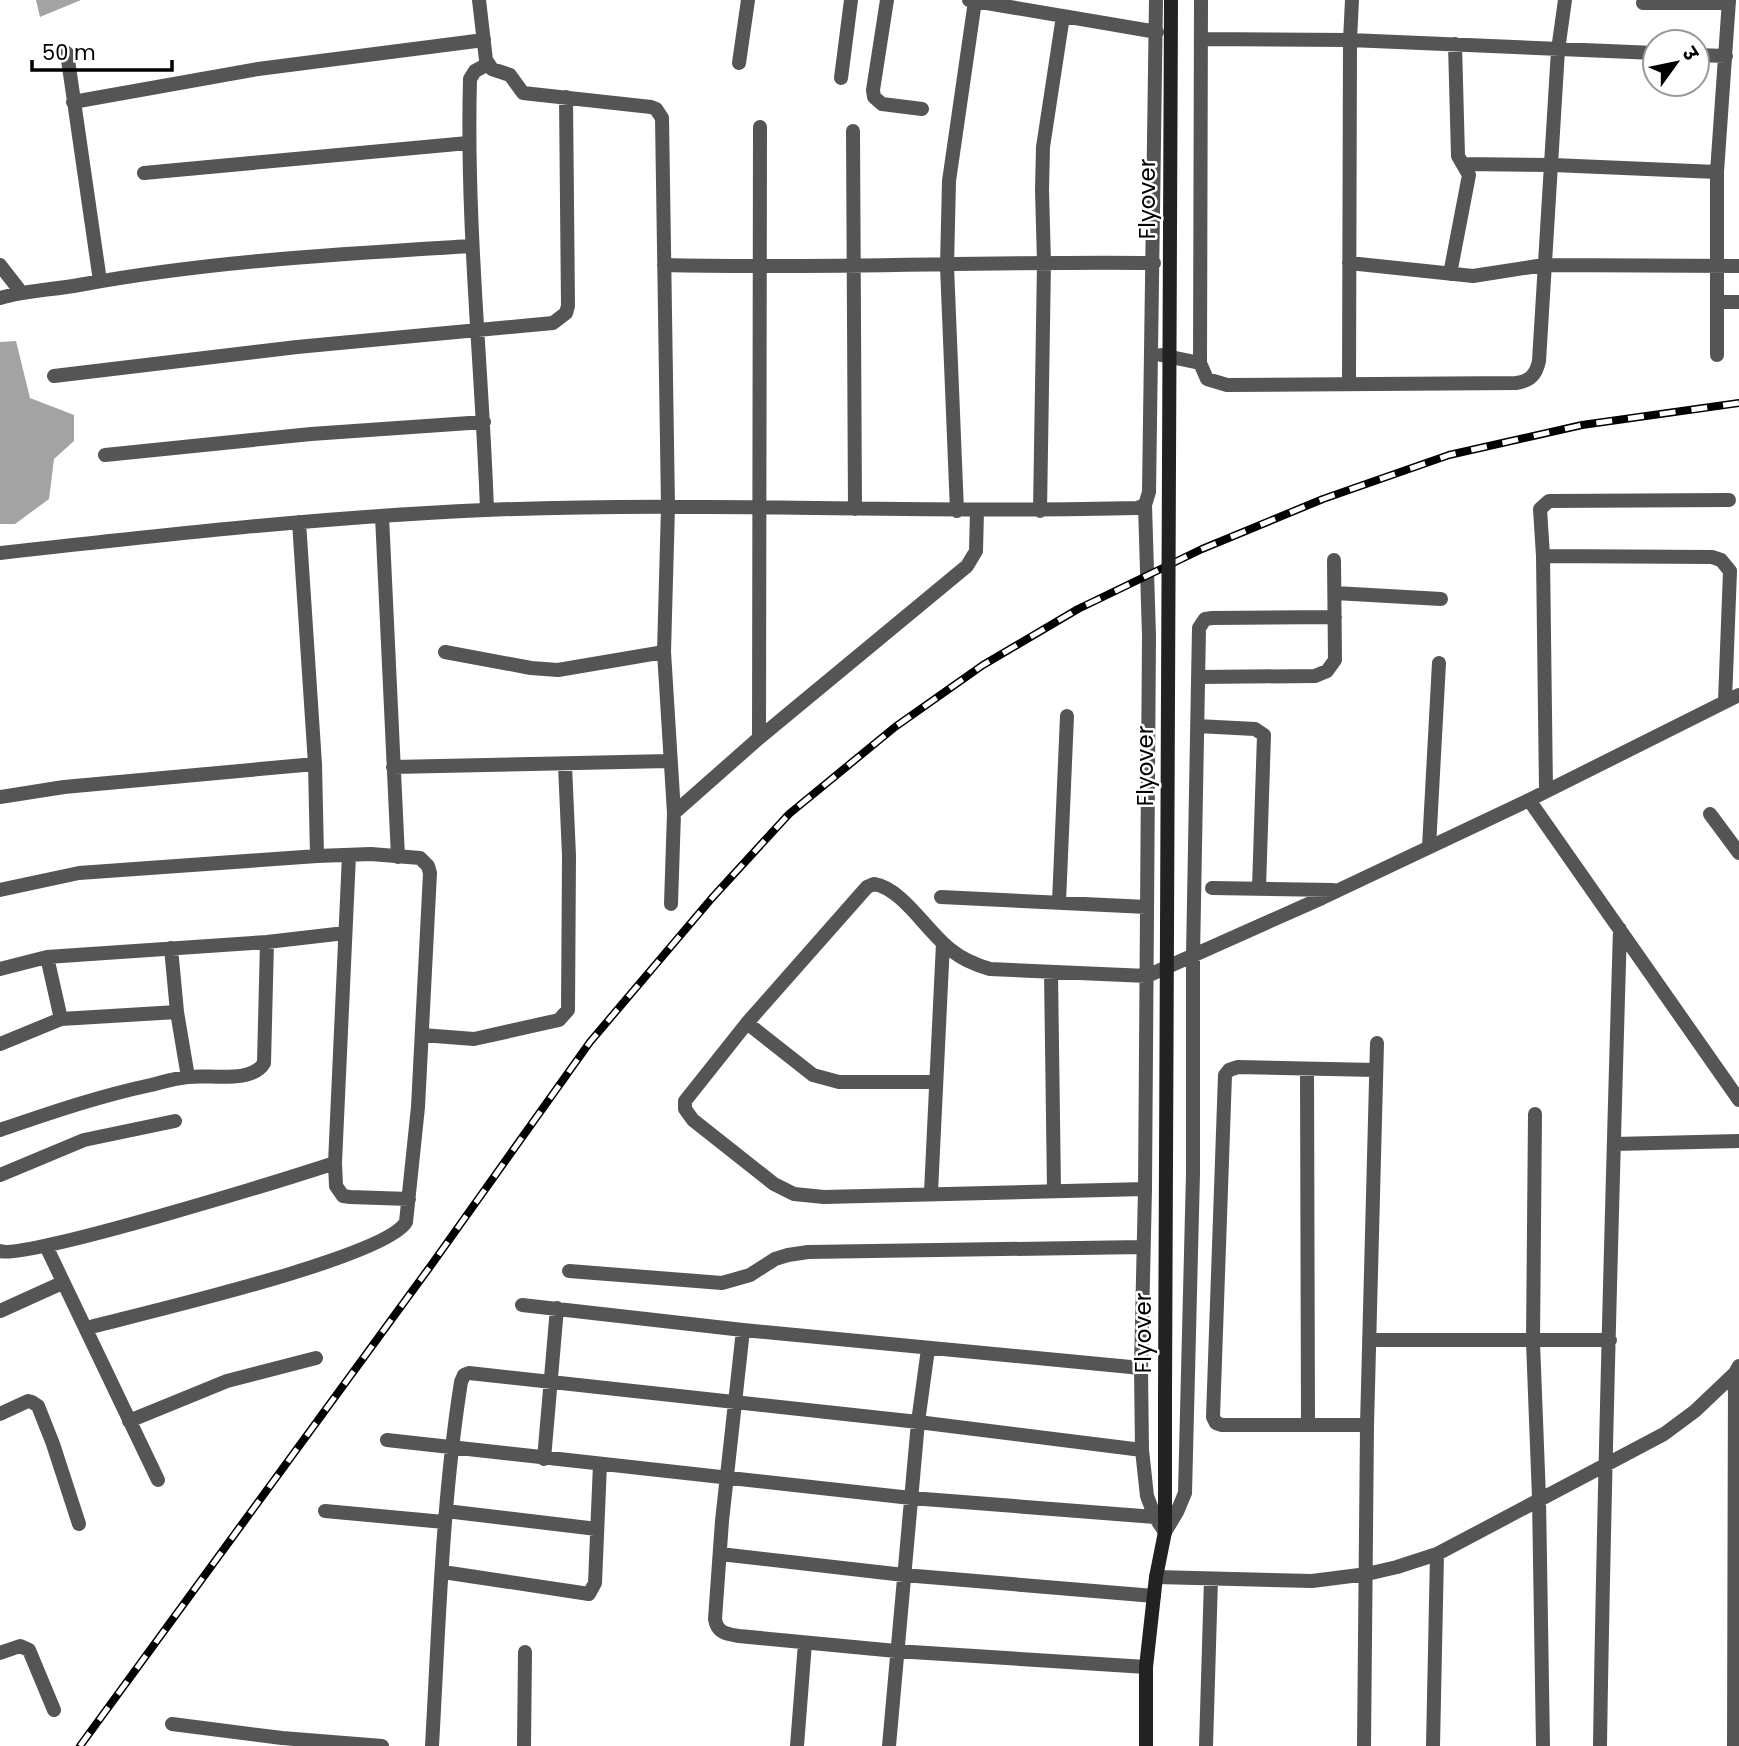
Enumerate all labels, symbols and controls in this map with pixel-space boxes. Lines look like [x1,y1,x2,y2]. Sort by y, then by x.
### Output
scale bar [32,28,172,72]
north arrow [1641,28,1711,98]
text: 50 m [42,38,96,67]
text: उ [1675,41,1705,67]
street label: Flyover [1131,159,1163,239]
street label: Flyover [1129,726,1161,806]
street label: Flyover [1127,1293,1159,1373]

